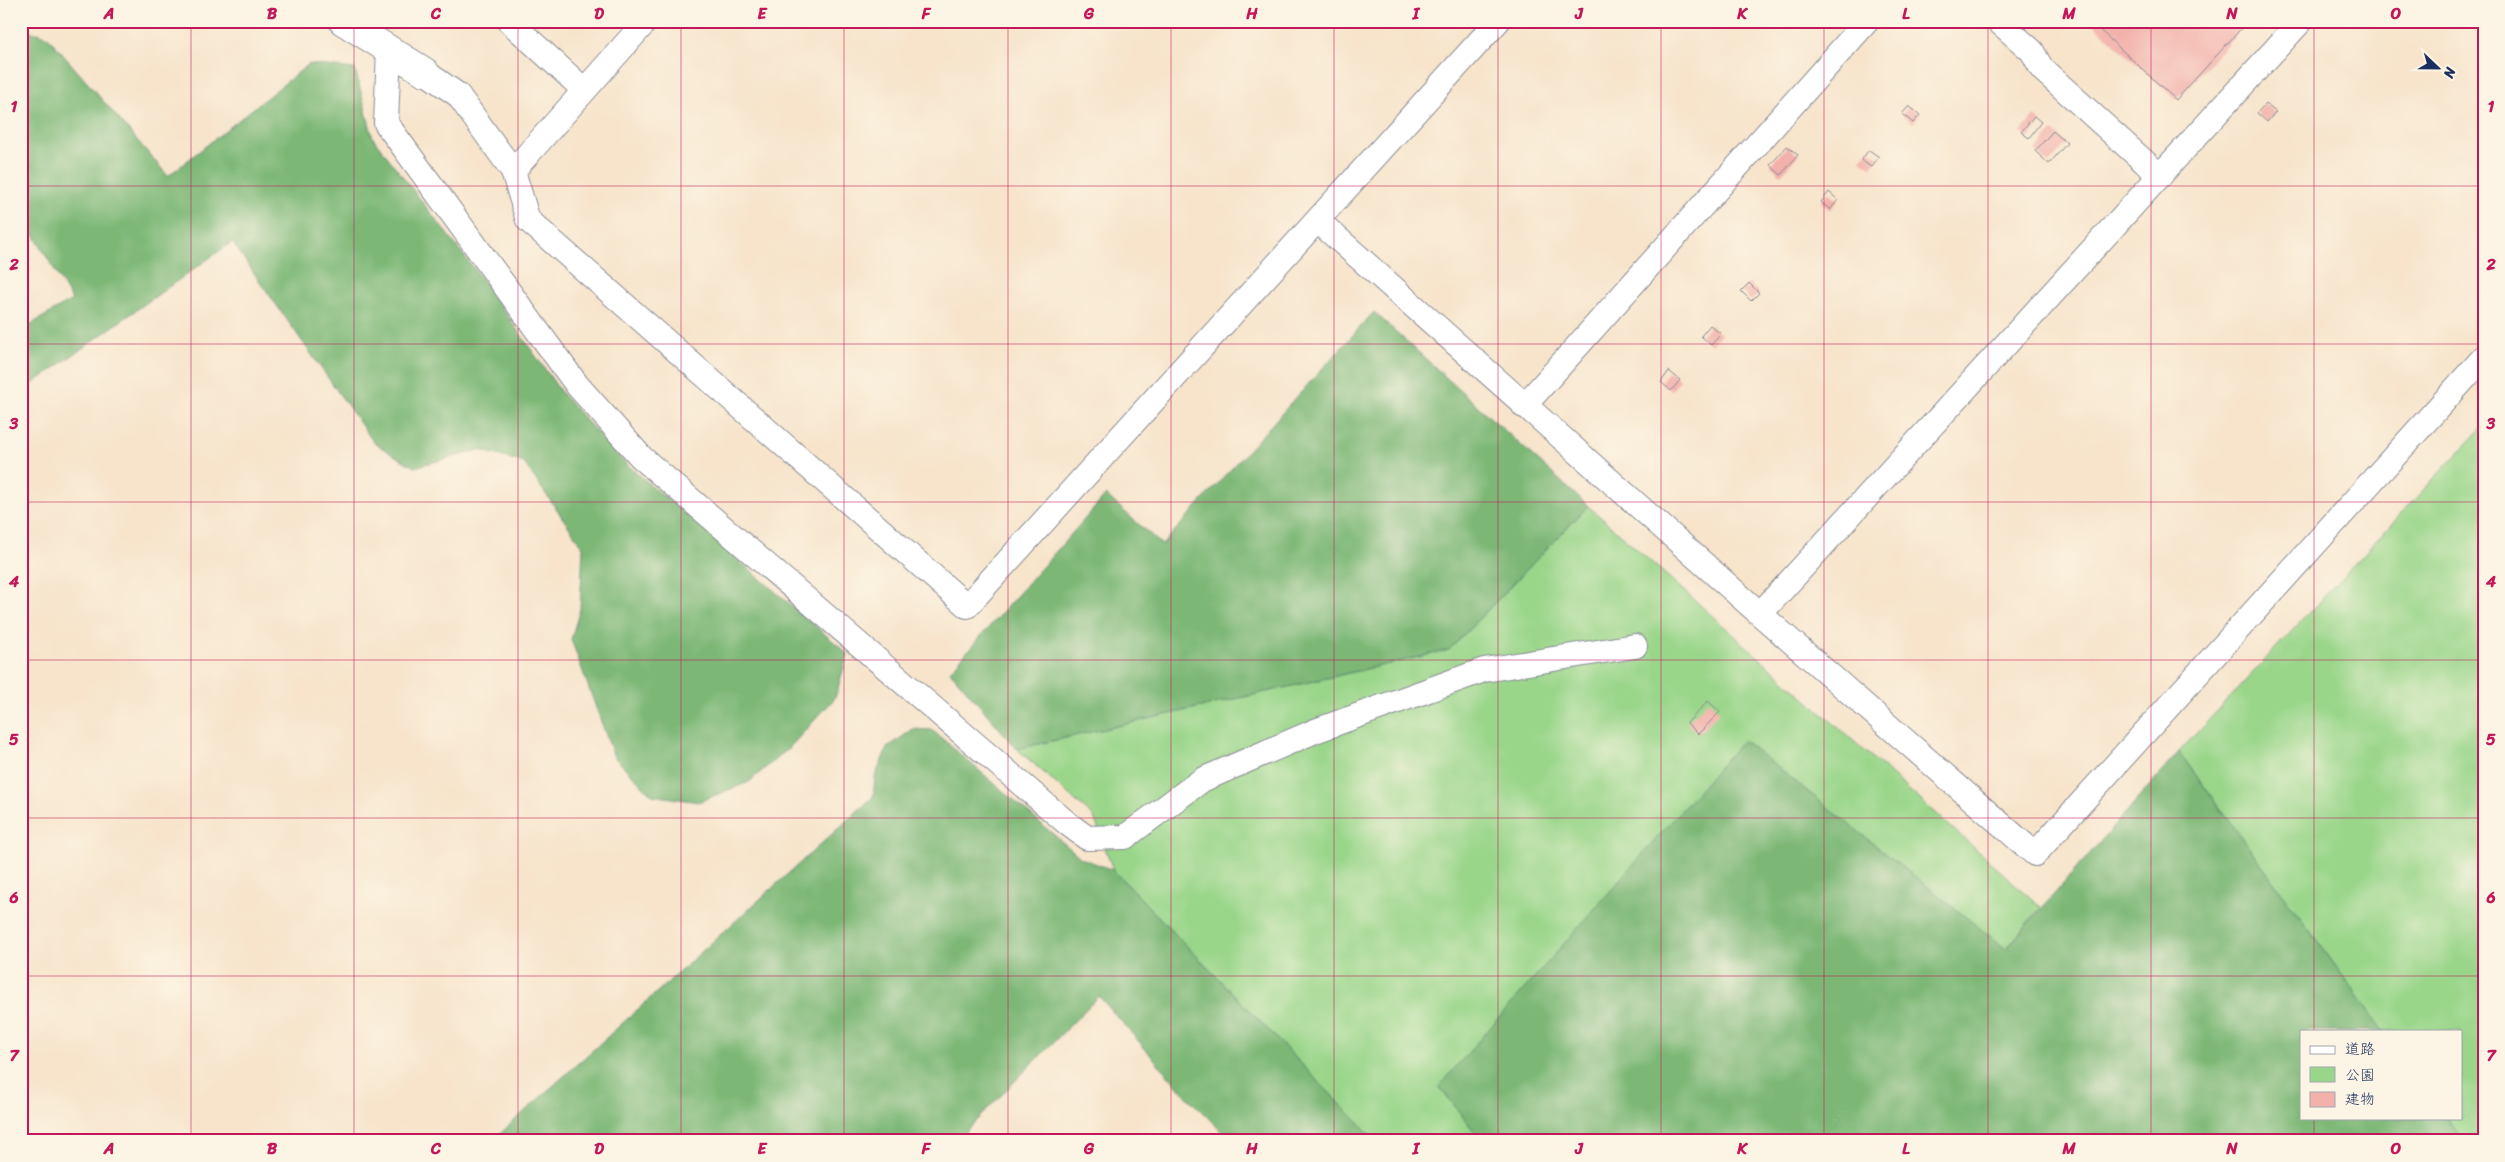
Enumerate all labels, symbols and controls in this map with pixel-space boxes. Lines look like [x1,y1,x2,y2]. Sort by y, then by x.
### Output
text: A [103,0,114,28]
text: B [267,0,278,28]
text: C [430,0,442,28]
text: D [594,0,604,28]
text: E [758,0,768,28]
text: F [921,0,932,28]
text: G [1083,0,1095,28]
text: H [1245,0,1258,28]
text: I [1412,0,1421,28]
text: J [1574,0,1584,28]
text: K [1736,0,1748,28]
text: L [1902,0,1910,28]
text: M [2061,0,2076,28]
text: N [2225,0,2238,28]
text: O [2390,0,2402,28]
north arrow [2412,42,2462,92]
text: N [2436,63,2463,82]
text: 1 [11,92,18,121]
text: 1 [2488,92,2495,121]
text: 2 [8,250,19,279]
text: 2 [2485,250,2496,279]
text: 3 [9,409,19,438]
text: 3 [2486,409,2496,438]
text: 4 [8,567,19,596]
text: 4 [2485,567,2496,596]
text: 5 [9,725,19,754]
text: 5 [2486,725,2496,754]
text: 6 [8,883,19,912]
text: 6 [2485,883,2496,912]
legend [2300,1030,2462,1120]
text: 道路 [2345,1036,2375,1062]
text: 7 [9,1041,20,1070]
text: 7 [2486,1041,2497,1070]
text: 公園 [2345,1062,2375,1088]
text: 建物 [2345,1086,2375,1112]
text: A [103,1134,114,1162]
text: B [267,1134,278,1162]
text: C [430,1134,442,1162]
text: D [594,1134,604,1162]
text: E [758,1134,768,1162]
text: F [921,1134,932,1162]
text: G [1083,1134,1095,1162]
text: H [1245,1134,1258,1162]
text: I [1412,1134,1421,1162]
text: J [1574,1134,1584,1162]
text: K [1736,1134,1748,1162]
text: L [1902,1134,1910,1162]
text: M [2061,1134,2076,1162]
text: N [2225,1134,2238,1162]
text: O [2390,1134,2402,1162]

